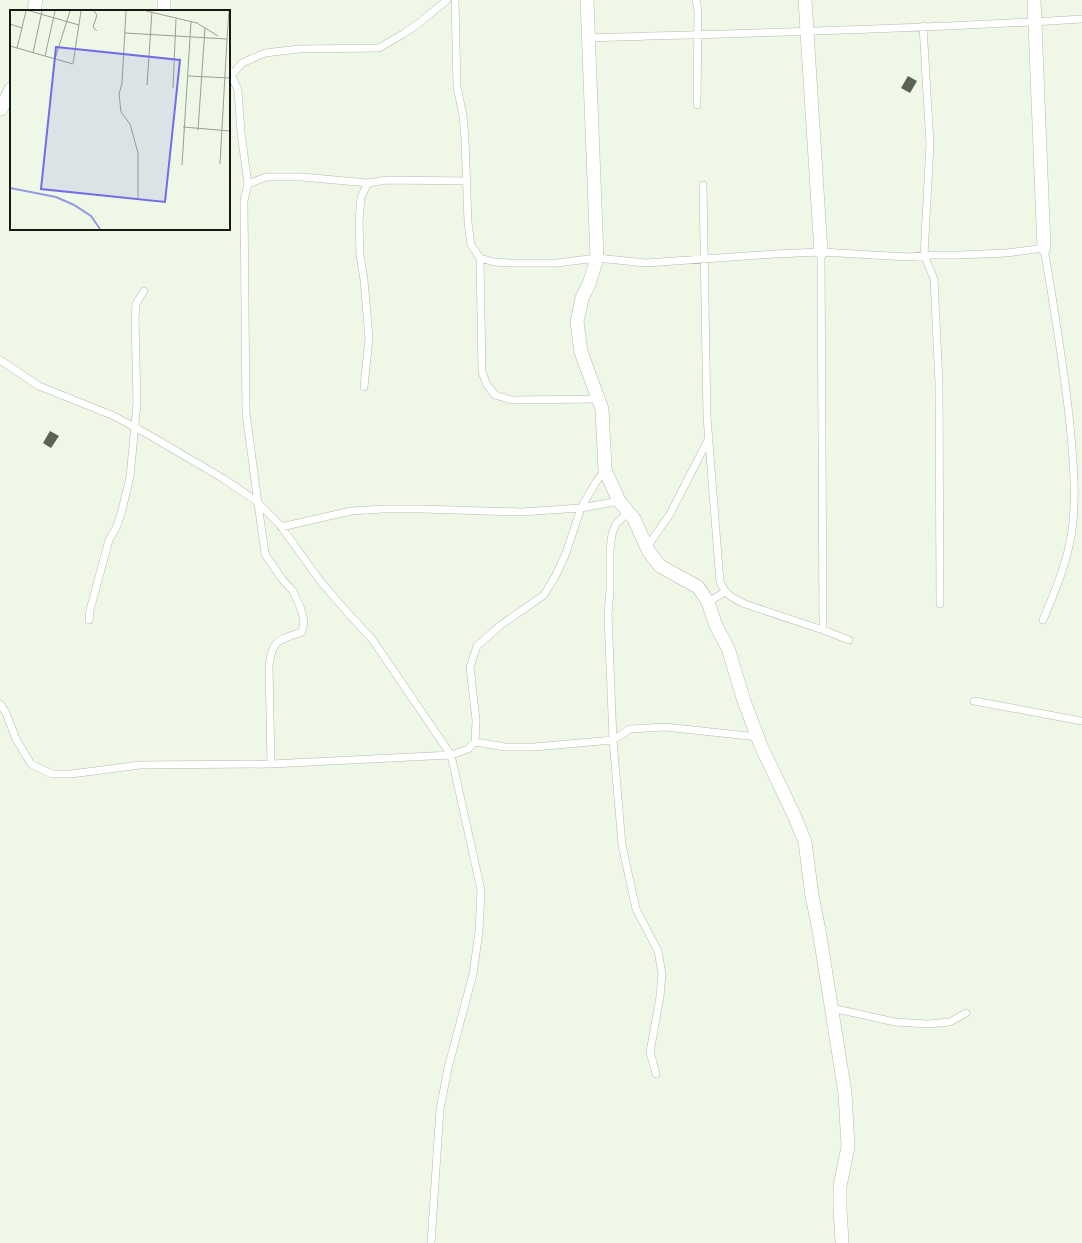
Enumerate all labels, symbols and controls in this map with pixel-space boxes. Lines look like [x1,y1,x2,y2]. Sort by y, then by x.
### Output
inset map [10,10,230,230]

